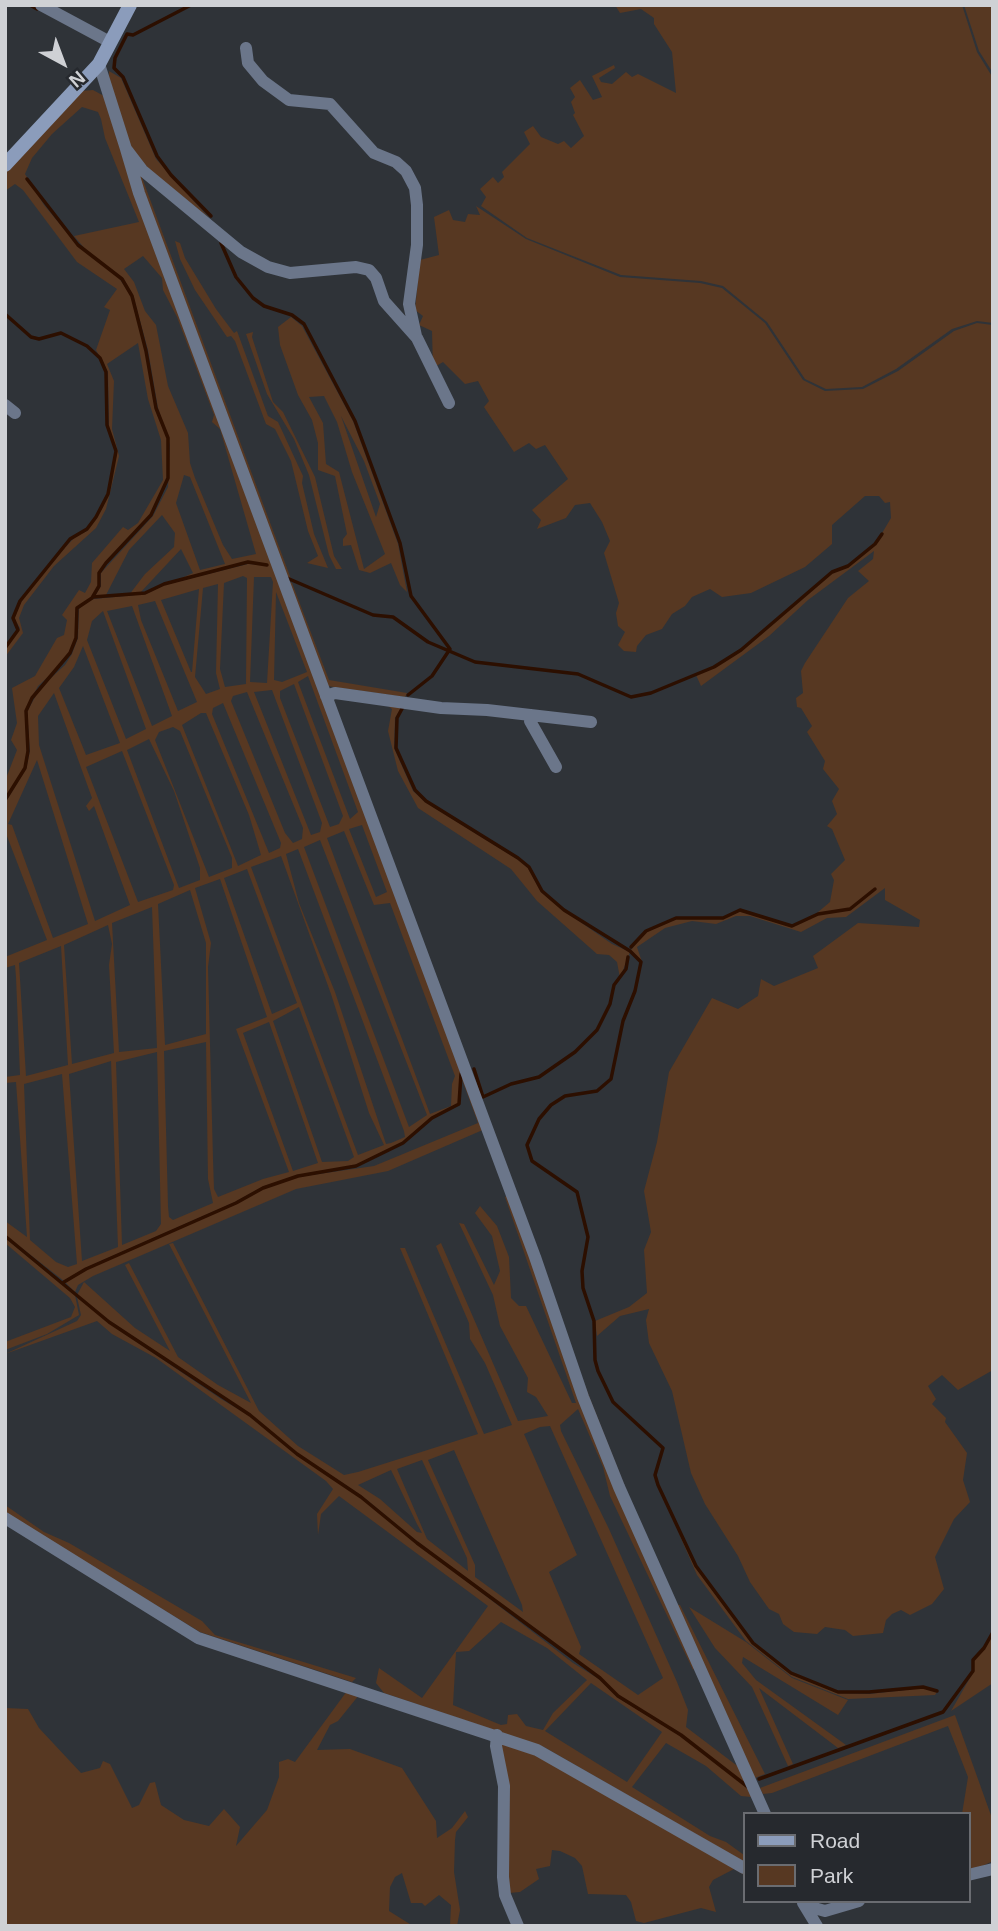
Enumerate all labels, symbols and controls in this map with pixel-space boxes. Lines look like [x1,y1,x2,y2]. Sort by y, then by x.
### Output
north arrow [28,28,98,98]
text: N [65,67,89,92]
legend [743,1812,970,1903]
text: Road [810,1829,860,1852]
text: Park [810,1864,853,1887]

